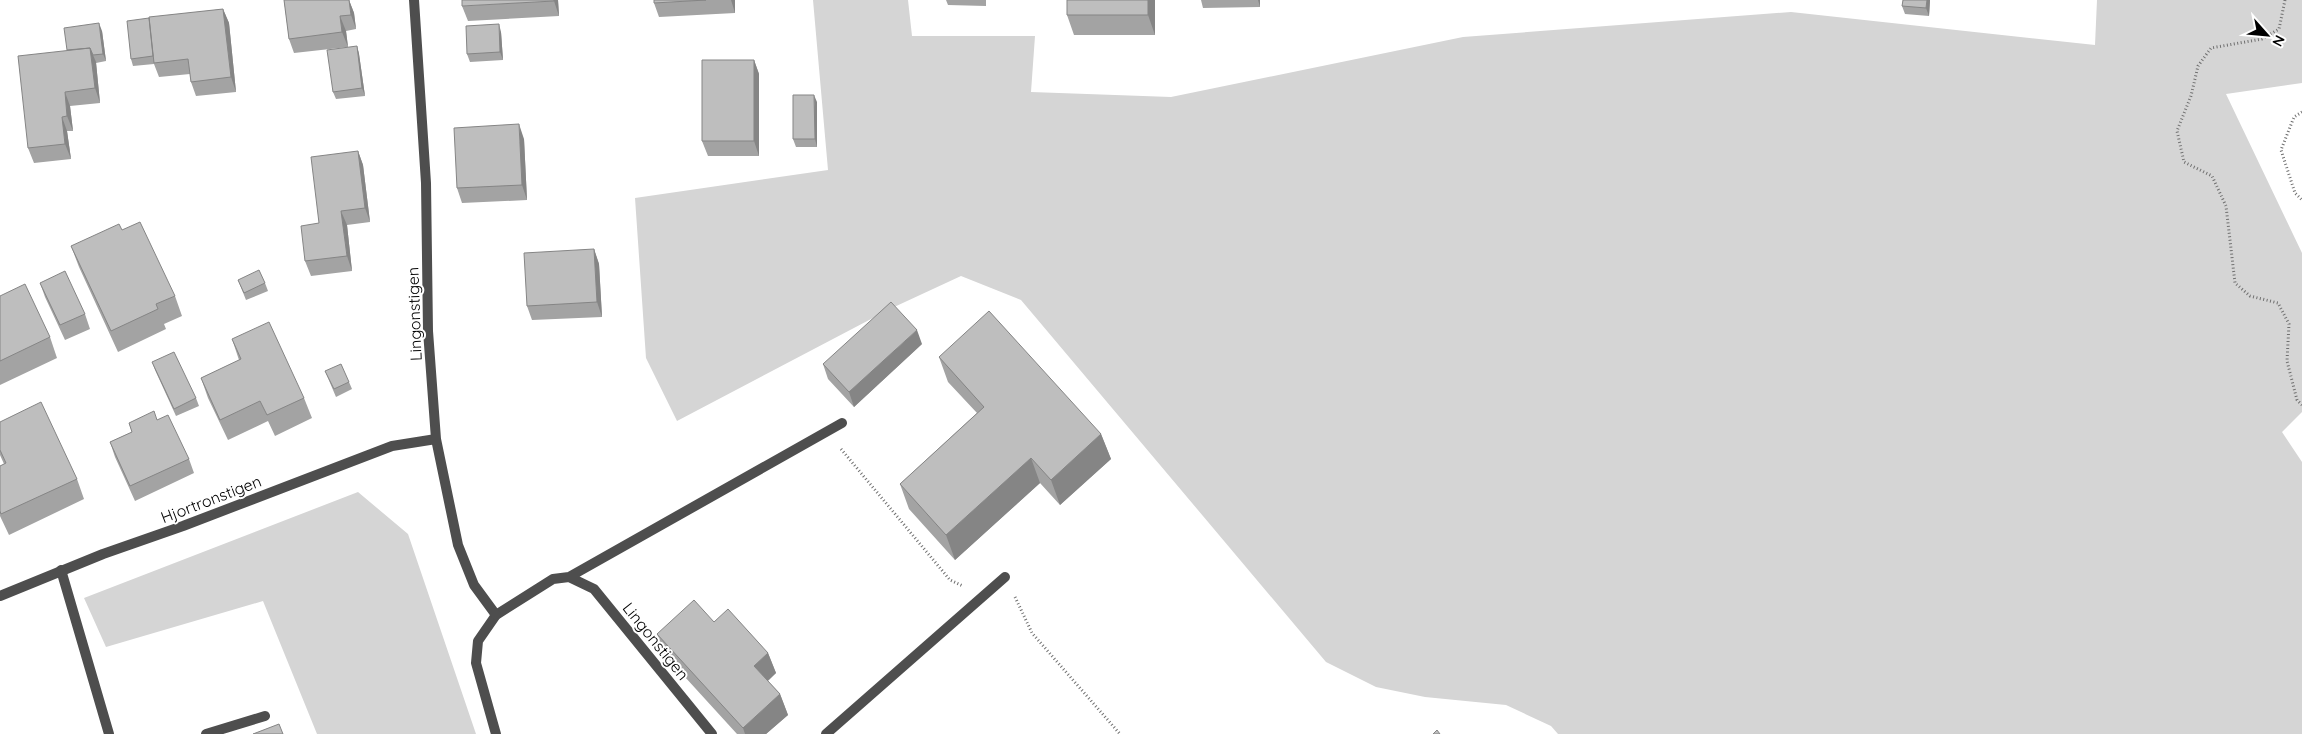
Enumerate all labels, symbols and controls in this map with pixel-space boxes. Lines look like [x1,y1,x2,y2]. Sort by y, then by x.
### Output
north arrow [2242,10,2292,60]
text: N [2268,32,2289,50]
street label: Lingonstigen [402,267,426,361]
street label: Hjortronstigen [158,471,264,527]
street label: Lingonstigen [619,598,693,684]

